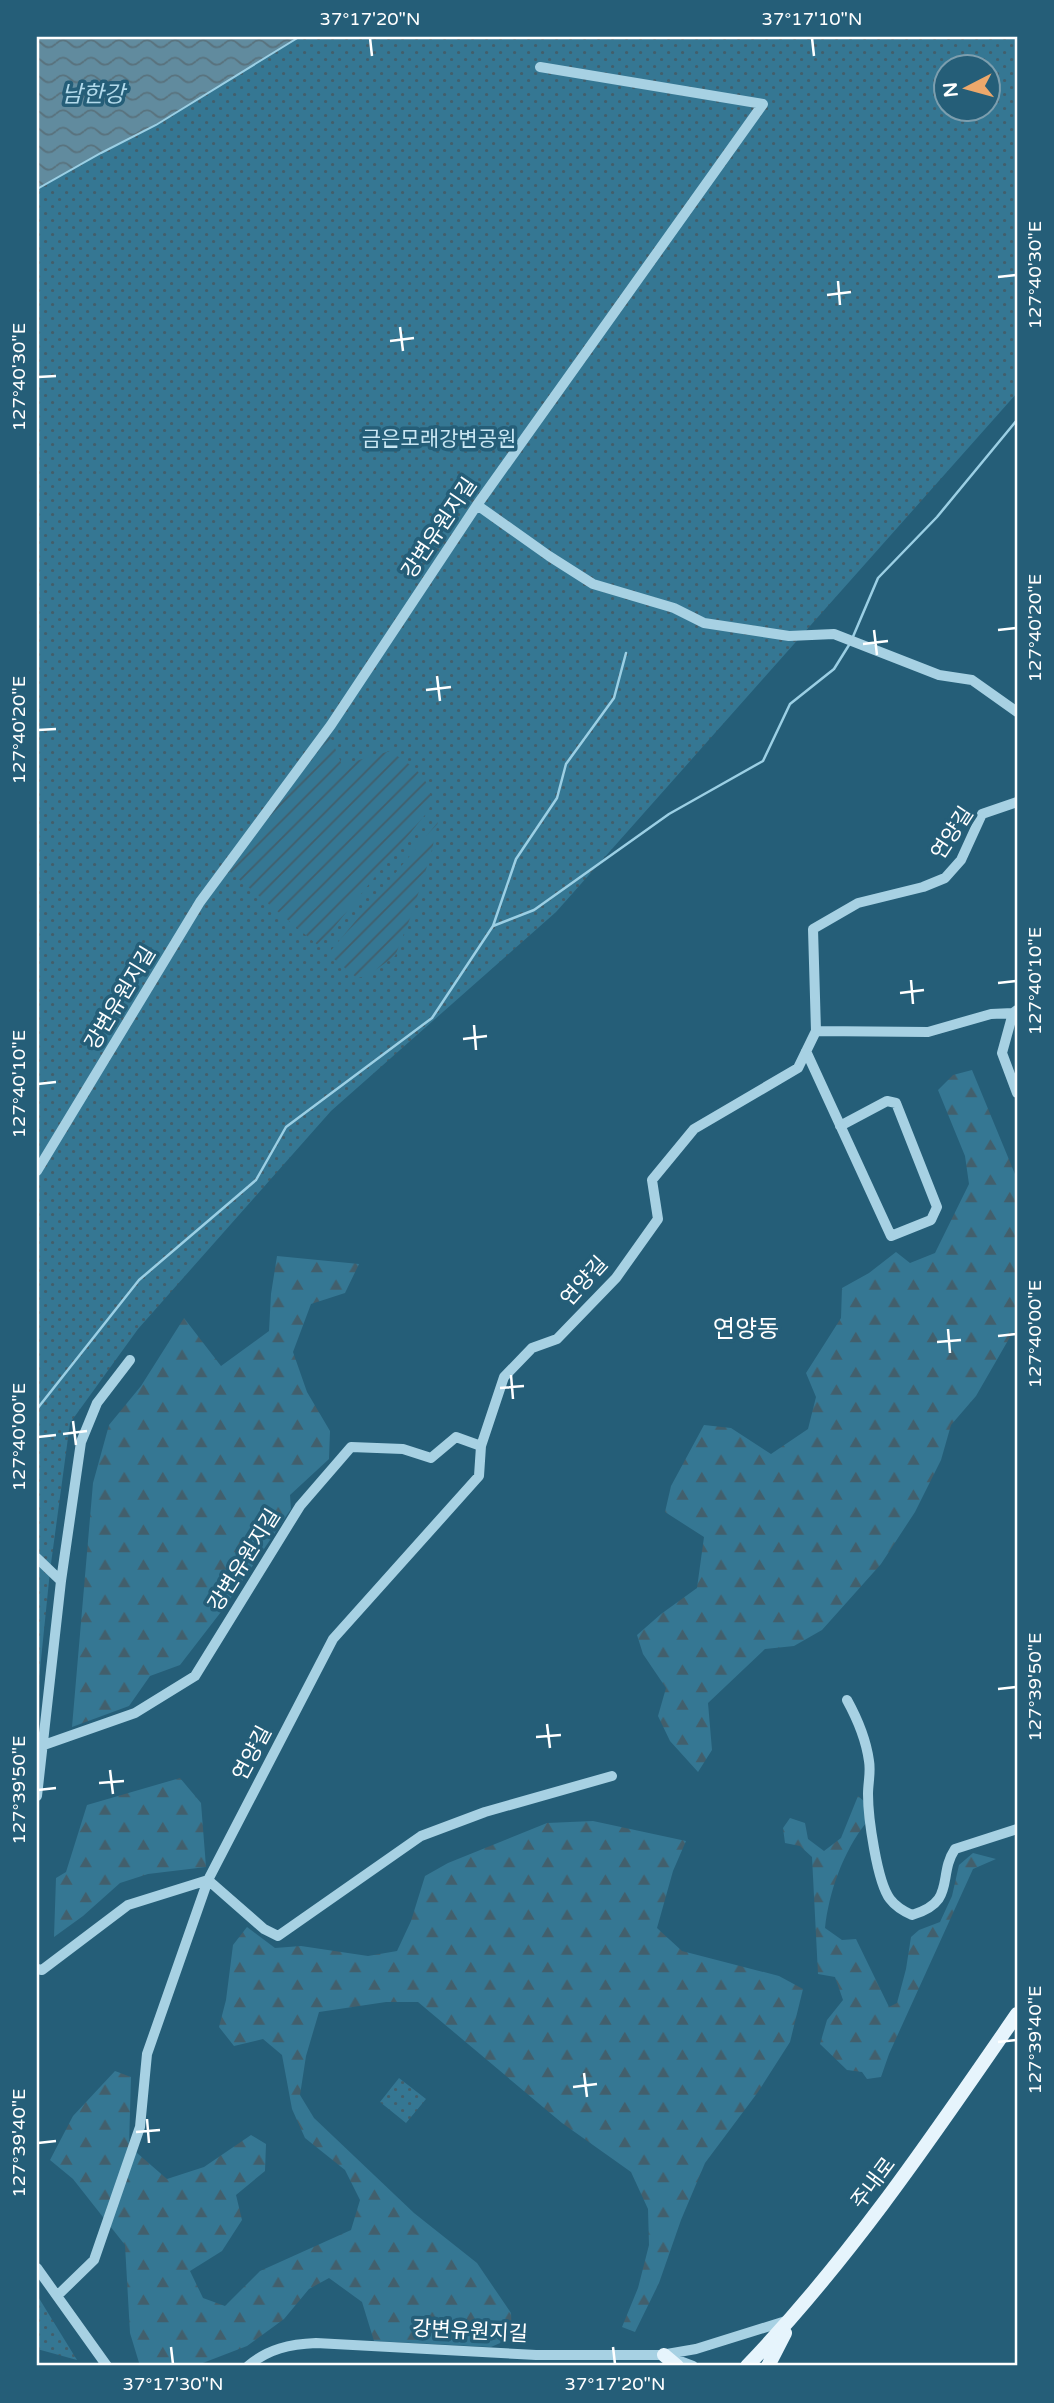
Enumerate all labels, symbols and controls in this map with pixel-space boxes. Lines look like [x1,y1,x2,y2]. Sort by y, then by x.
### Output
text: 37°17'20"N [320,8,420,30]
text: 37°17'10"N [762,8,862,30]
north arrow [932,52,1002,122]
water label: 남한강 [61,81,128,109]
text: N [939,81,963,98]
text: 127°40'30"E [1024,221,1046,329]
text: 127°40'30"E [8,323,30,431]
park label: 금은모래강변공원 [362,427,516,452]
street label: 강변유원지길 [397,473,482,583]
text: 127°40'20"E [1024,574,1046,682]
text: 127°40'20"E [8,676,30,784]
street label: 연양길 [926,802,979,864]
text: 127°40'10"E [1024,927,1046,1035]
street label: 강변유원지길 [80,942,161,1054]
text: 127°40'10"E [8,1030,30,1138]
street label: 연양길 [556,1251,613,1311]
text: 127°40'00"E [1024,1280,1046,1388]
district label: 연양동 [713,1315,779,1344]
text: 127°40'00"E [8,1383,30,1491]
street label: 강변유원지길 [203,1504,286,1616]
text: 127°39'50"E [1024,1632,1046,1742]
street label: 연양길 [228,1722,277,1785]
text: 127°39'50"E [8,1735,30,1845]
text: 127°39'40"E [1024,1985,1046,2095]
text: 127°39'40"E [8,2088,30,2198]
street label: 주내로 [846,2153,901,2214]
street label: 강변유원지길 [411,2316,529,2347]
text: 37°17'30"N [123,2373,223,2395]
text: 37°17'20"N [565,2373,665,2395]

